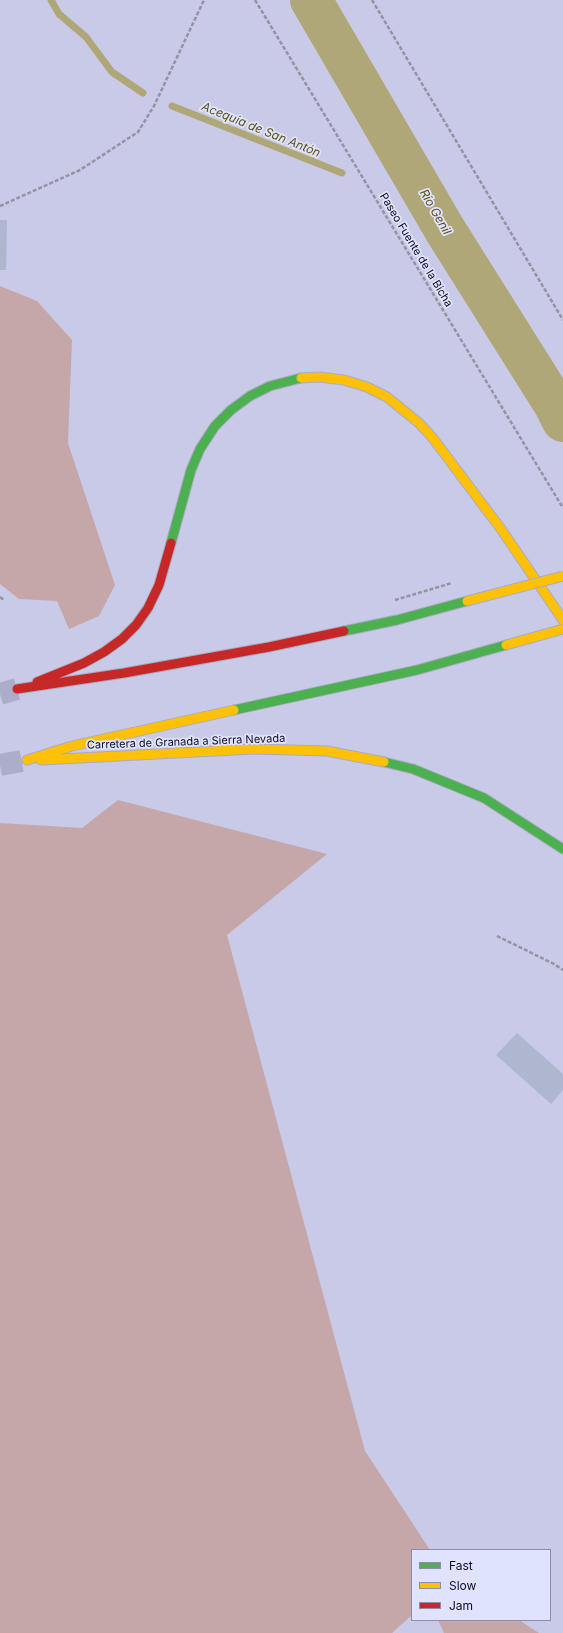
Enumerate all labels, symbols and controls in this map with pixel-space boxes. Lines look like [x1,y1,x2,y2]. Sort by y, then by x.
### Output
water label: Acequia de San Antón [200,100,322,160]
water label: Río Genil [416,187,454,237]
street label: Paseo Fuente de la Bicha [377,191,455,309]
street label: Carretera de Granada a Sierra Nevada [87,732,285,752]
legend [411,1549,551,1621]
text: Fast [449,1558,473,1573]
text: Slow [449,1578,476,1593]
text: Jam [449,1598,473,1613]

